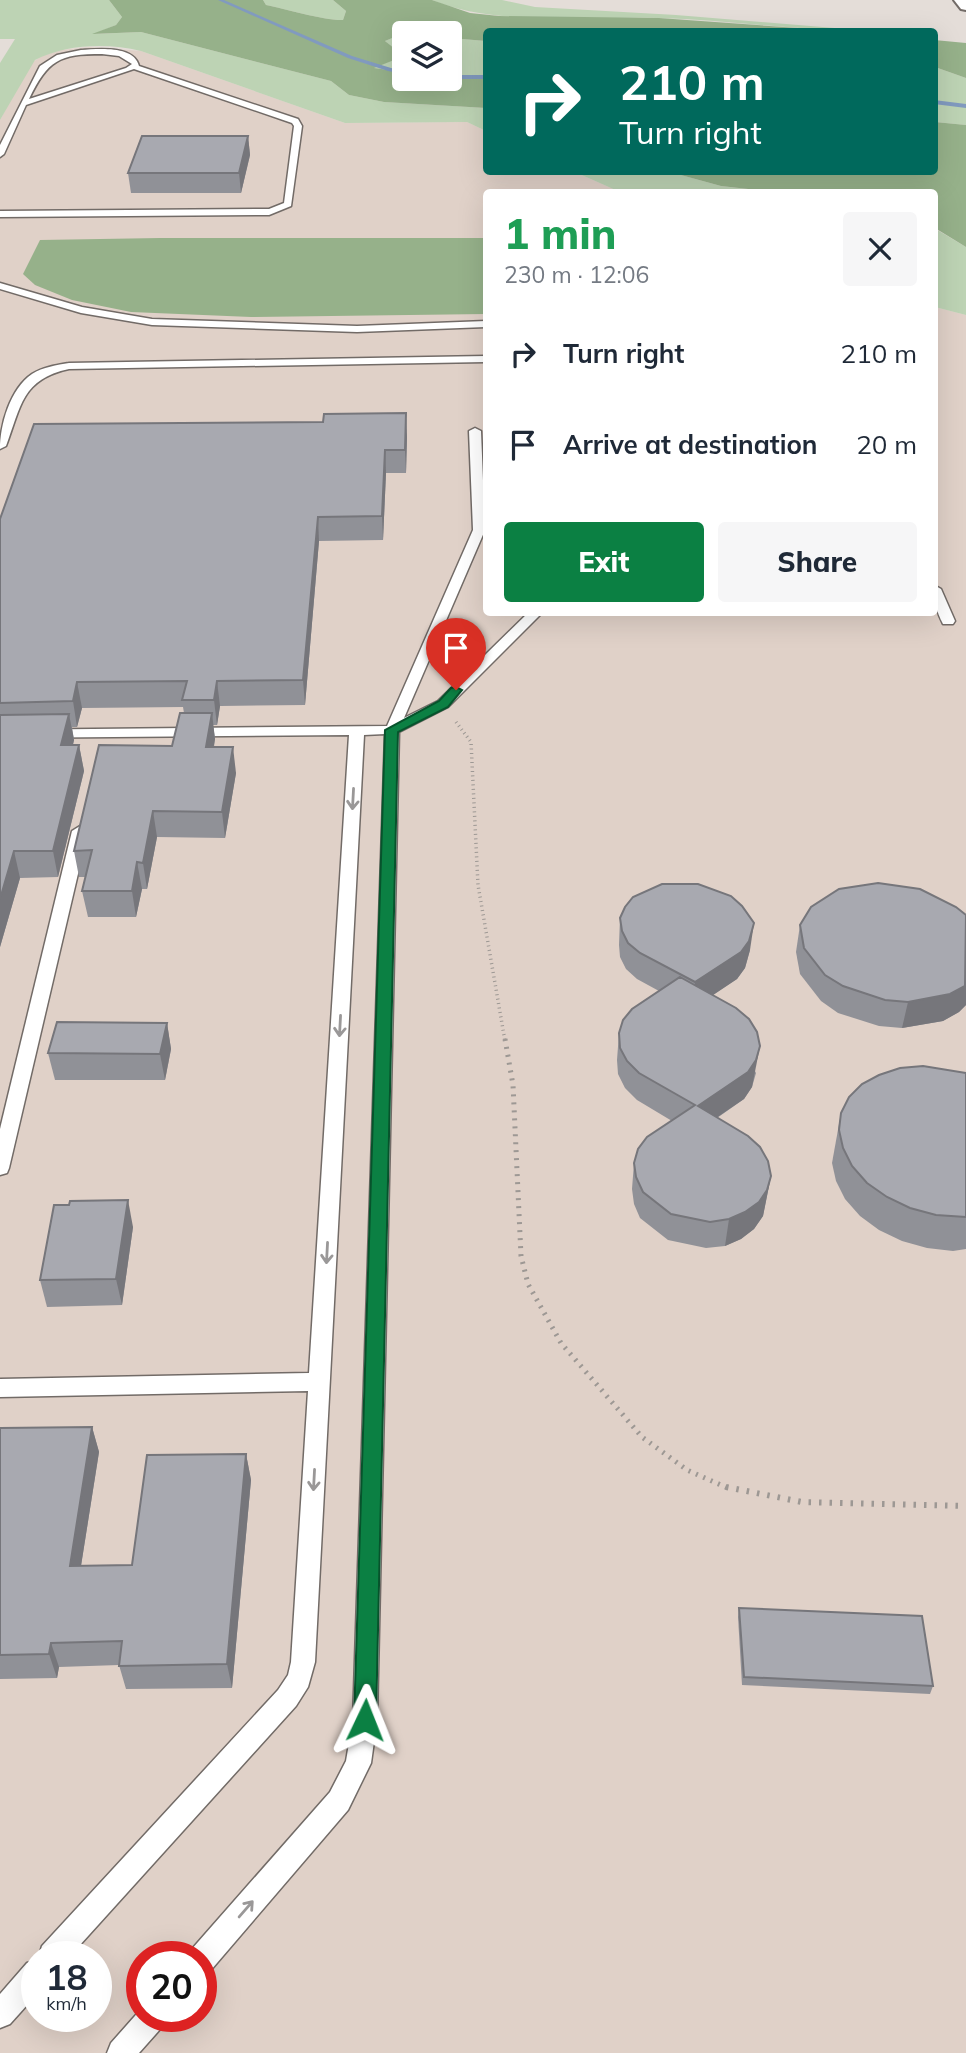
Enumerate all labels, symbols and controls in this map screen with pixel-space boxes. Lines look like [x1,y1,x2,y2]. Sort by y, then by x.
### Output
map controls [392,21,462,91]
button: layers [392,21,462,91]
text: 210 m [619,51,765,112]
icon: right [504,56,595,147]
text: Turn right [619,112,762,152]
text: 1 min [504,207,617,260]
button: close [843,212,917,286]
text: 230 m · 12:06 [504,260,649,289]
icon: right [504,335,542,373]
text: Turn right [563,337,684,370]
text: 210 m [841,337,917,370]
icon: arrive [504,426,542,464]
text: Arrive at destination [563,428,818,461]
text: 20 m [856,428,917,461]
button: Exit [504,522,704,602]
button: Share [718,522,917,602]
pin [426,618,486,690]
icon: arrive [437,629,475,667]
one-way arrow [346,787,359,809]
one-way arrow [333,1014,346,1036]
one-way arrow [320,1241,333,1264]
one-way arrow [307,1468,320,1491]
position arrow [328,1683,402,1757]
one-way arrow [238,1900,254,1918]
speed limit sign: 20 [126,1941,217,2032]
text: 18 [45,1955,88,1999]
text: km/h [46,1992,87,2015]

